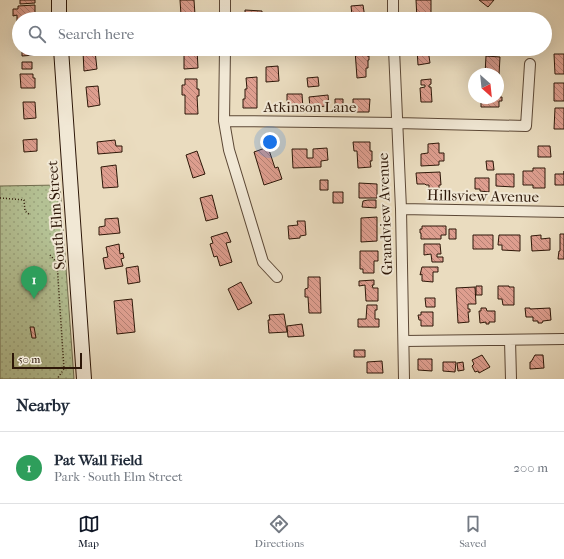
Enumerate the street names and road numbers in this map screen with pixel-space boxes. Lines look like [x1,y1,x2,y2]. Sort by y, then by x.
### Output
street label: Atkinson Lane [263,98,357,116]
street label: Grandview Avenue [374,152,396,276]
street label: South Elm Street [43,159,69,270]
street label: Hillsview Avenue [427,186,540,206]

